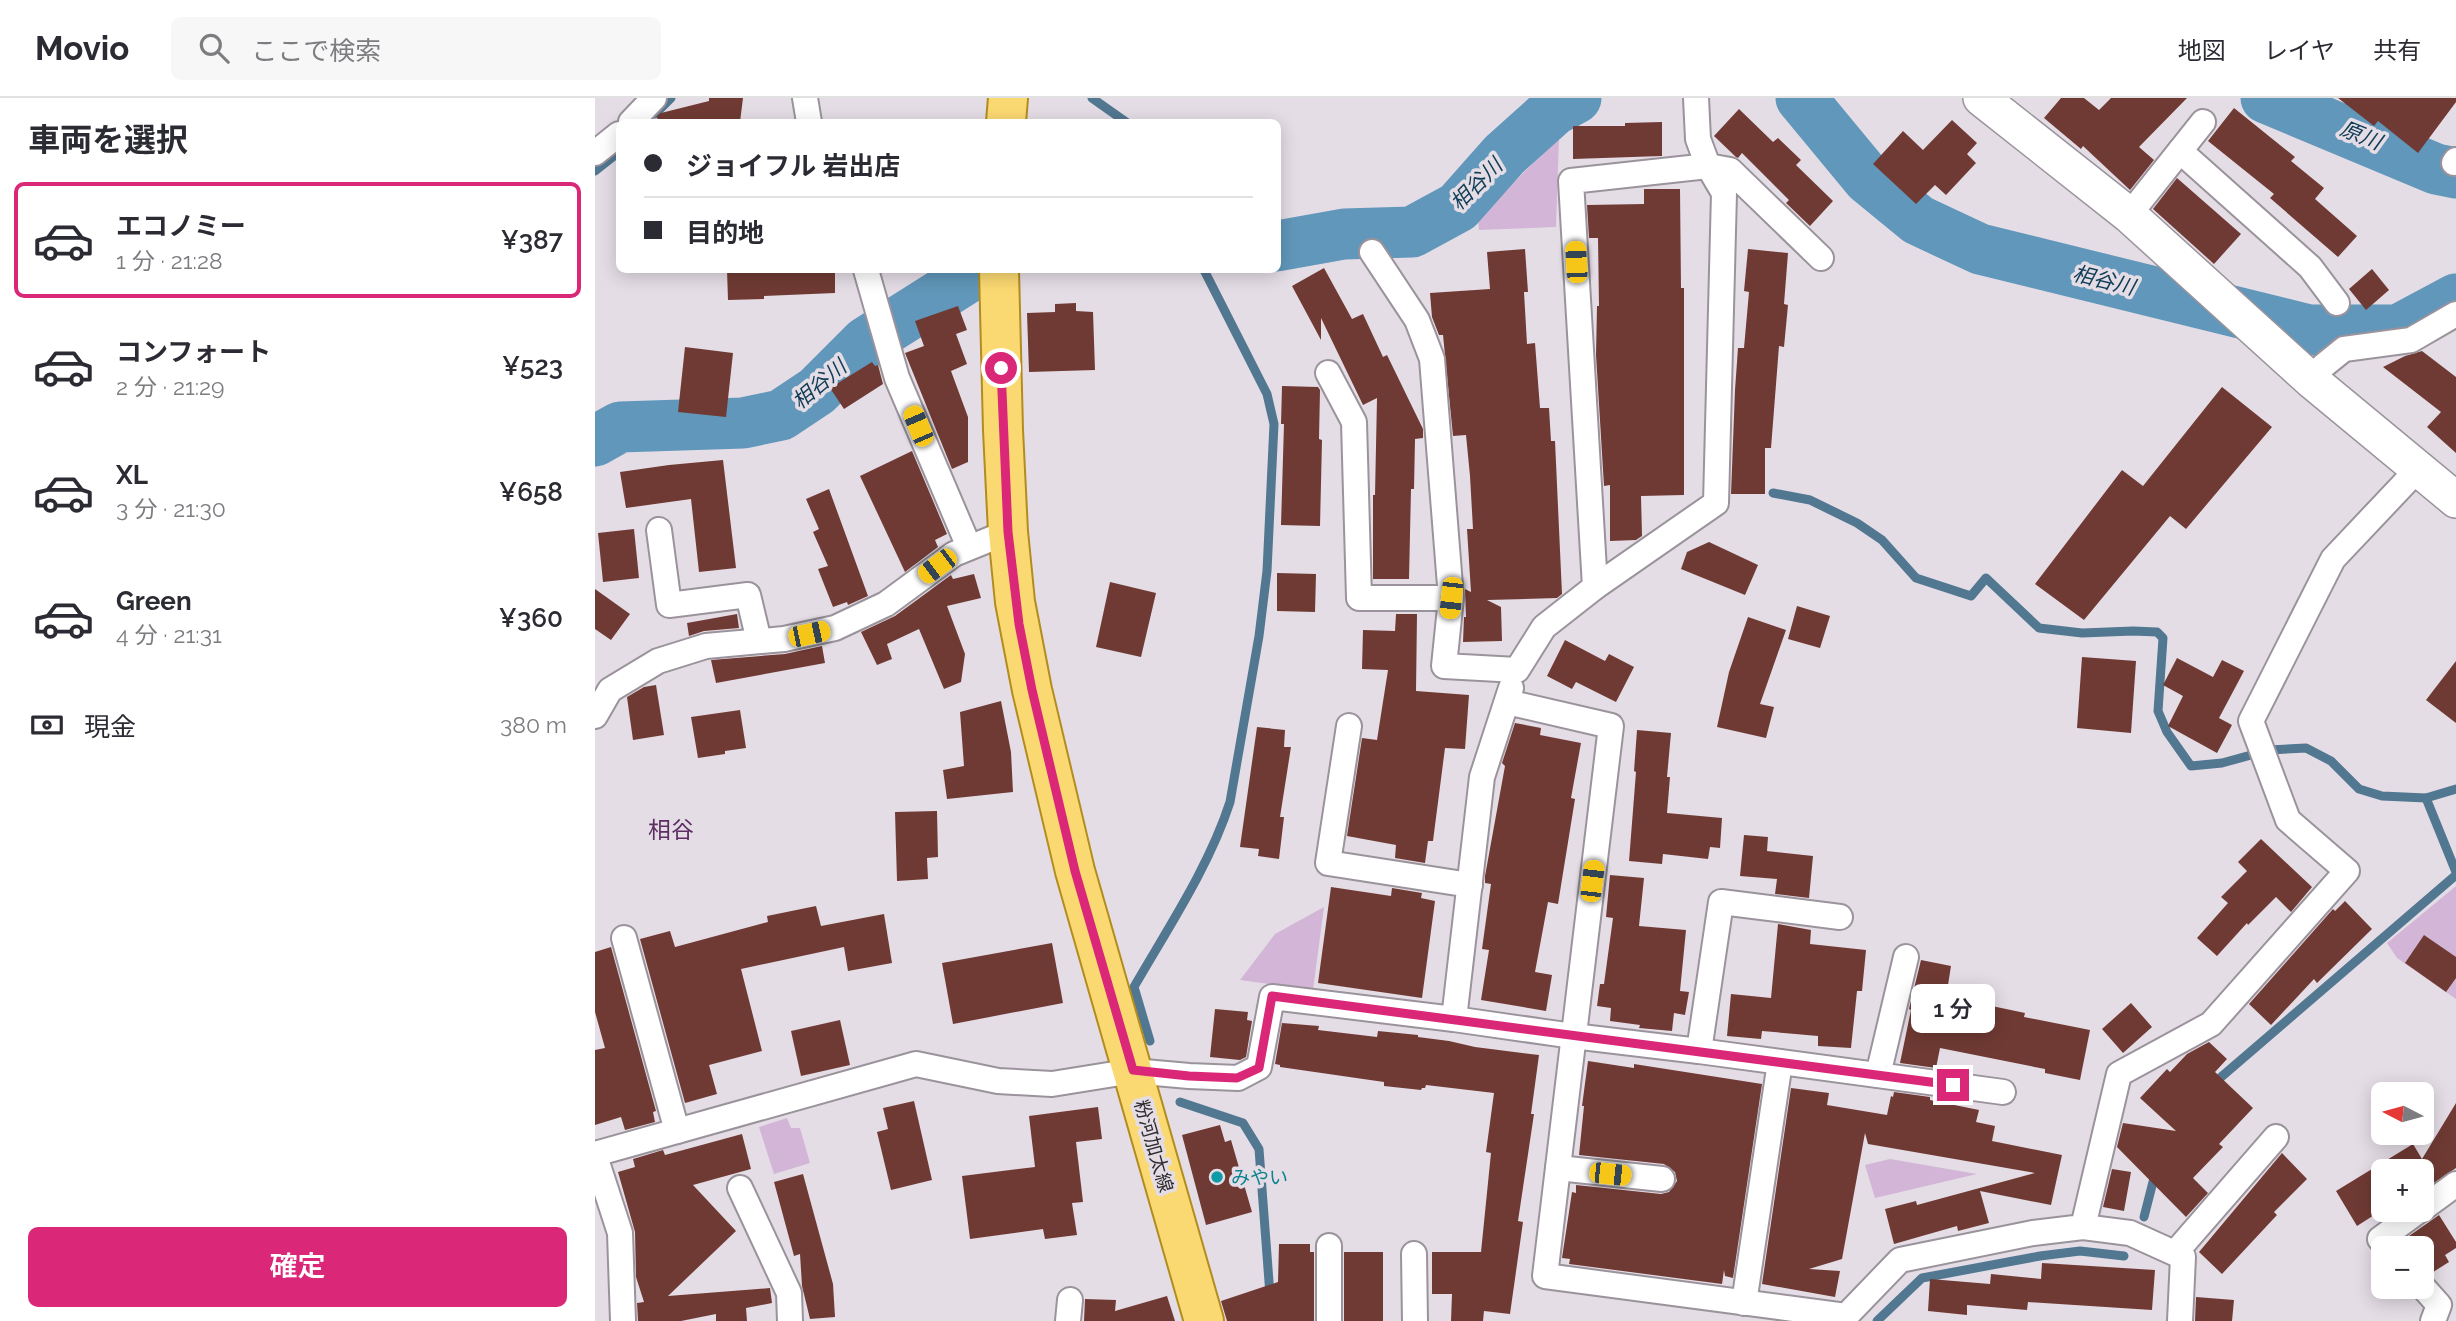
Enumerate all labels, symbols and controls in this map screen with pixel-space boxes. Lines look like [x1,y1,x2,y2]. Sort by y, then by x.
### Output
search box [171,17,661,80]
text: Movio [35,29,129,68]
icon: search [195,29,233,67]
text: ここで検索 [251,36,381,66]
text: 地図 [2178,36,2226,65]
text: レイヤ [2264,36,2335,65]
text: 共有 [2373,36,2421,65]
water label: 原川 [2337,116,2387,155]
text: 車両を選択 [28,121,188,158]
text: ジョイフル 岩出店 [686,151,900,181]
water label: 相谷川 [1445,151,1509,215]
icon: car [32,209,95,272]
text: エコノミー [116,211,246,241]
text: 目的地 [686,218,764,248]
text: ¥387 [501,225,563,255]
car [1565,240,1588,284]
text: 1 分 · 21:28 [116,247,223,274]
water label: 相谷川 [2070,260,2140,300]
icon: car [32,335,95,398]
text: コンフォート [116,337,271,367]
text: ¥523 [502,351,563,381]
route start [985,352,1017,384]
water label: 相谷川 [787,353,853,414]
text: 2 分 · 21:29 [116,373,225,400]
car [901,403,936,449]
text: XL [116,460,148,490]
icon: car [32,461,95,524]
text: ¥658 [499,477,563,507]
text: 3 分 · 21:30 [116,495,226,522]
car [914,545,961,587]
car [1439,576,1464,620]
text: Green [116,586,192,616]
icon: car [32,587,95,650]
text: ¥360 [499,603,563,633]
car [787,619,832,649]
text: 4 分 · 21:31 [116,621,222,648]
icon: cash [28,706,66,744]
text: 380 m [500,711,567,738]
text: 現金 [84,712,136,742]
district label: 相谷 [648,816,694,843]
car [1580,859,1605,903]
callout: 1 分 [1911,984,1995,1032]
text: 1 分 [1933,995,1973,1022]
route end [1937,1069,1969,1101]
north arrow [2371,1082,2434,1144]
map controls [2371,1082,2434,1299]
street label: 粉河加太線 [1130,1097,1178,1195]
button: + [2371,1159,2434,1222]
car [1589,1161,1632,1187]
place label: みやい [1231,1166,1288,1188]
marker: みやい [1209,1169,1225,1185]
button: 確定 [28,1227,567,1307]
button: − [2371,1236,2434,1299]

